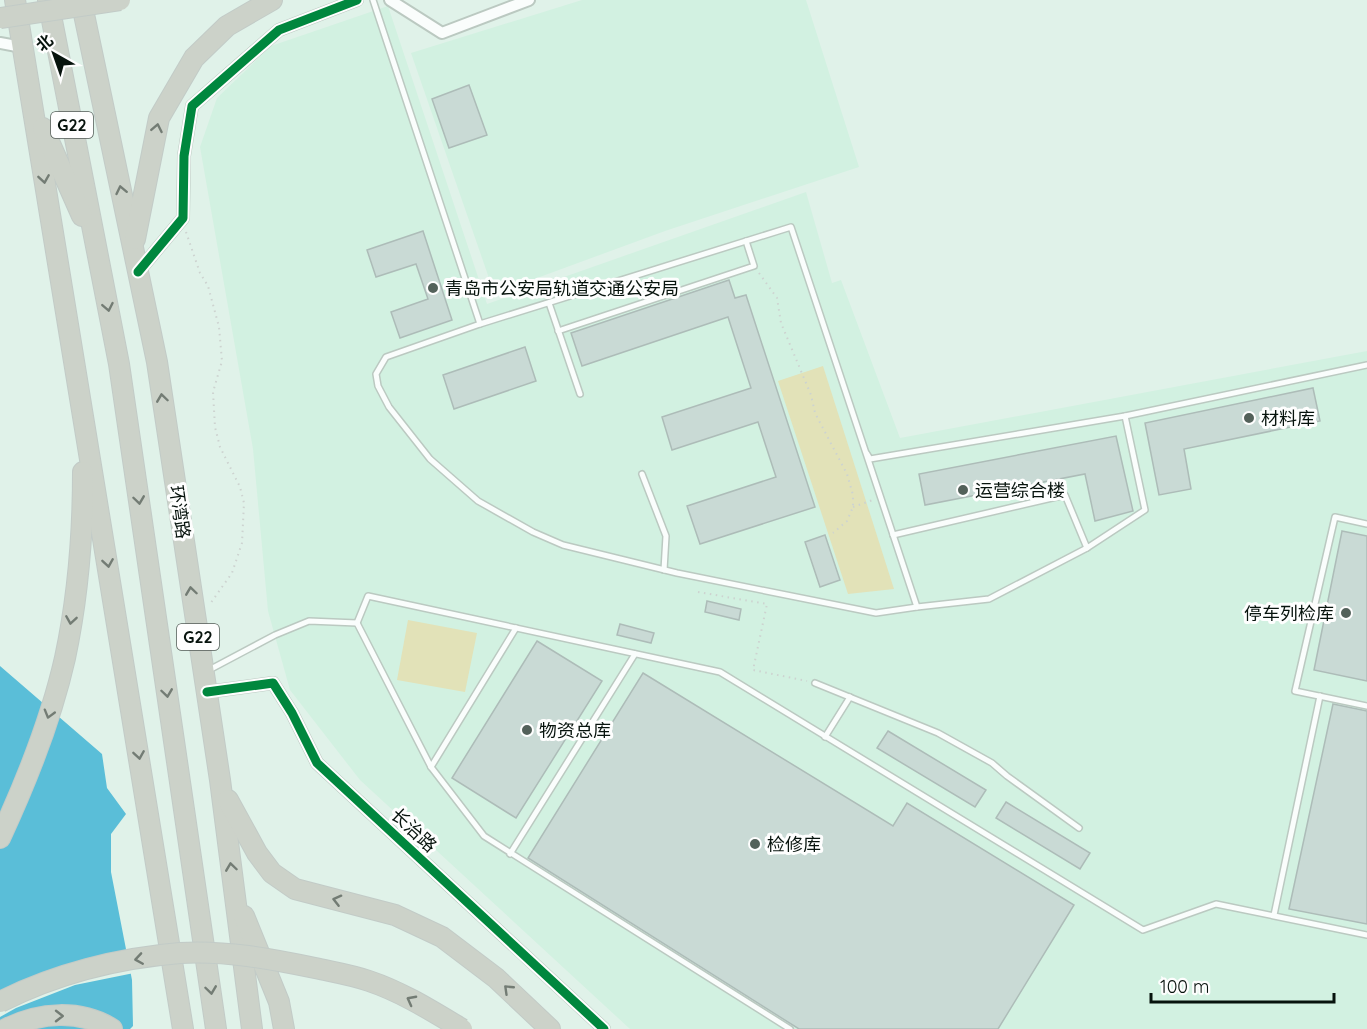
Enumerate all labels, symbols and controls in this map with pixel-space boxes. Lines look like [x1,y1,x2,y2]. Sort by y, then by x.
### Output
north arrow [24,24,84,84]
text: 北 [32,30,57,55]
road number: G22 [51,112,93,138]
one-way arrow [150,124,163,134]
one-way arrow [37,174,50,184]
one-way arrow [115,186,128,196]
place label: 青岛市公安局轨道交通公安局 [445,277,679,300]
marker: 青岛市公安局轨道交通公安局 [426,281,440,295]
one-way arrow [101,302,114,312]
one-way arrow [157,393,169,402]
place label: 材料库 [1261,407,1315,430]
marker: 材料库 [1242,411,1256,425]
place label: 运营综合楼 [975,479,1065,502]
marker: 运营综合楼 [956,483,970,497]
street label: 环湾路 [165,484,195,540]
one-way arrow [133,495,145,504]
one-way arrow [101,558,113,567]
one-way arrow [186,586,198,595]
place label: 停车列检库 [1244,602,1334,625]
marker: 停车列检库 [1339,606,1353,620]
one-way arrow [65,615,78,625]
road number: G22 [177,624,219,650]
one-way arrow [161,688,173,697]
one-way arrow [44,709,57,719]
place label: 物资总库 [539,719,611,742]
marker: 物资总库 [520,723,534,737]
one-way arrow [132,750,145,760]
street label: 长治路 [386,803,442,857]
place label: 检修库 [767,833,821,856]
marker: 检修库 [748,837,762,851]
one-way arrow [226,862,238,871]
one-way arrow [332,895,342,908]
one-way arrow [135,952,144,964]
scale bar [1151,966,1334,1004]
text: 100 m [1160,975,1209,998]
one-way arrow [204,985,216,994]
one-way arrow [504,985,515,996]
one-way arrow [407,996,417,1007]
one-way arrow [55,1010,64,1022]

